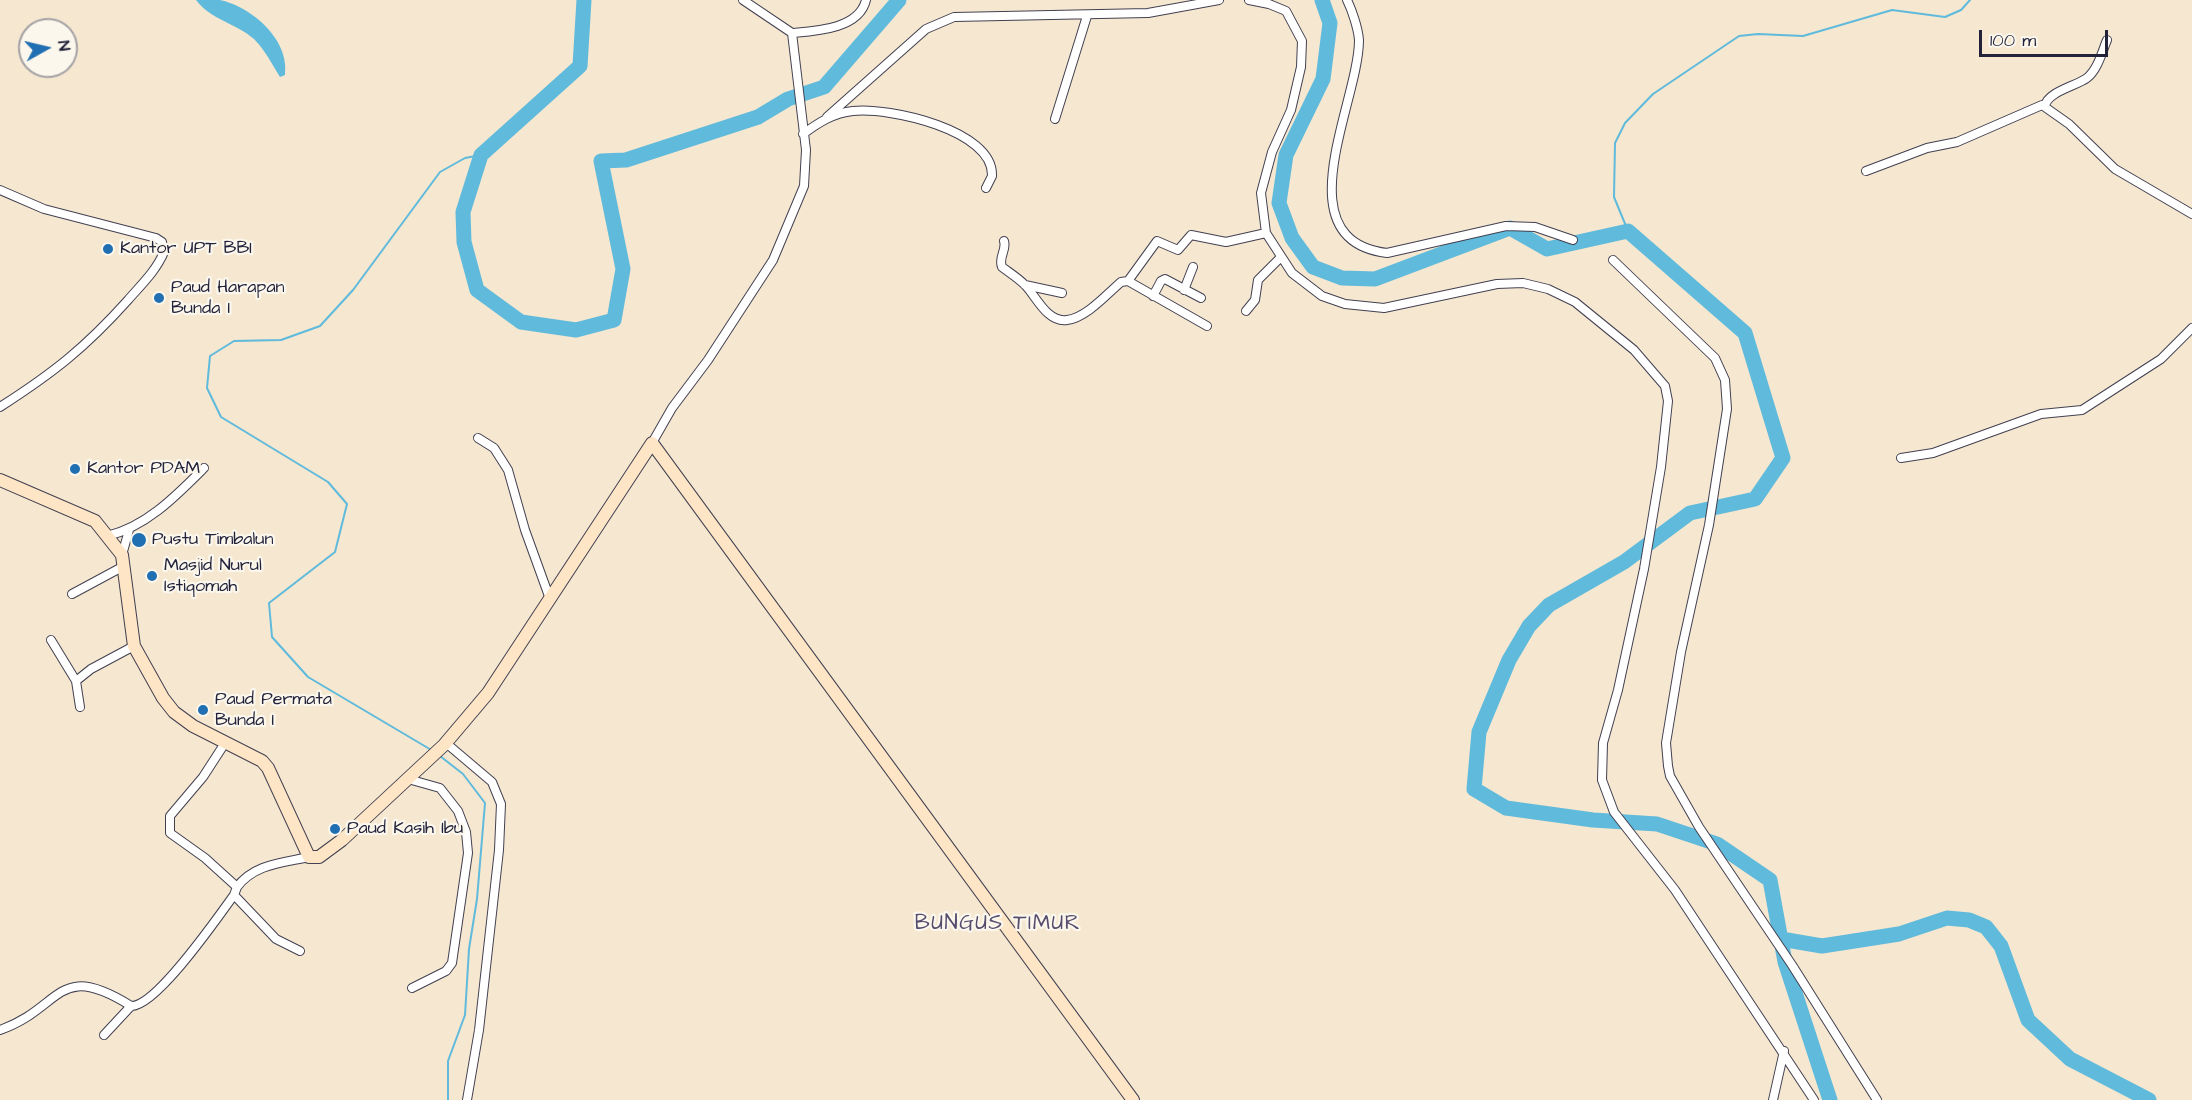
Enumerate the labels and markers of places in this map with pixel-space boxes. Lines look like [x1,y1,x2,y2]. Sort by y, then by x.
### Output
place label: Kantor UPT BBI [120,238,252,260]
marker: Kantor UPT BBI [101,242,115,256]
place label: Paud Harapan Bunda I [171,277,285,320]
marker: Paud Harapan Bunda I [152,291,166,305]
place label: Kantor PDAM [87,458,200,480]
marker: Kantor PDAM [68,462,82,476]
place label: Pustu Timbalun [152,529,273,551]
marker: Pustu Timbalun [130,531,148,549]
place label: Masjid Nurul Istiqomah [164,555,262,598]
marker: Masjid Nurul Istiqomah [145,569,159,583]
place label: Paud Permata Bunda I [215,689,332,732]
marker: Paud Permata Bunda I [196,703,210,717]
place label: Paud Kasih Ibu [347,818,463,840]
marker: Paud Kasih Ibu [328,822,342,836]

